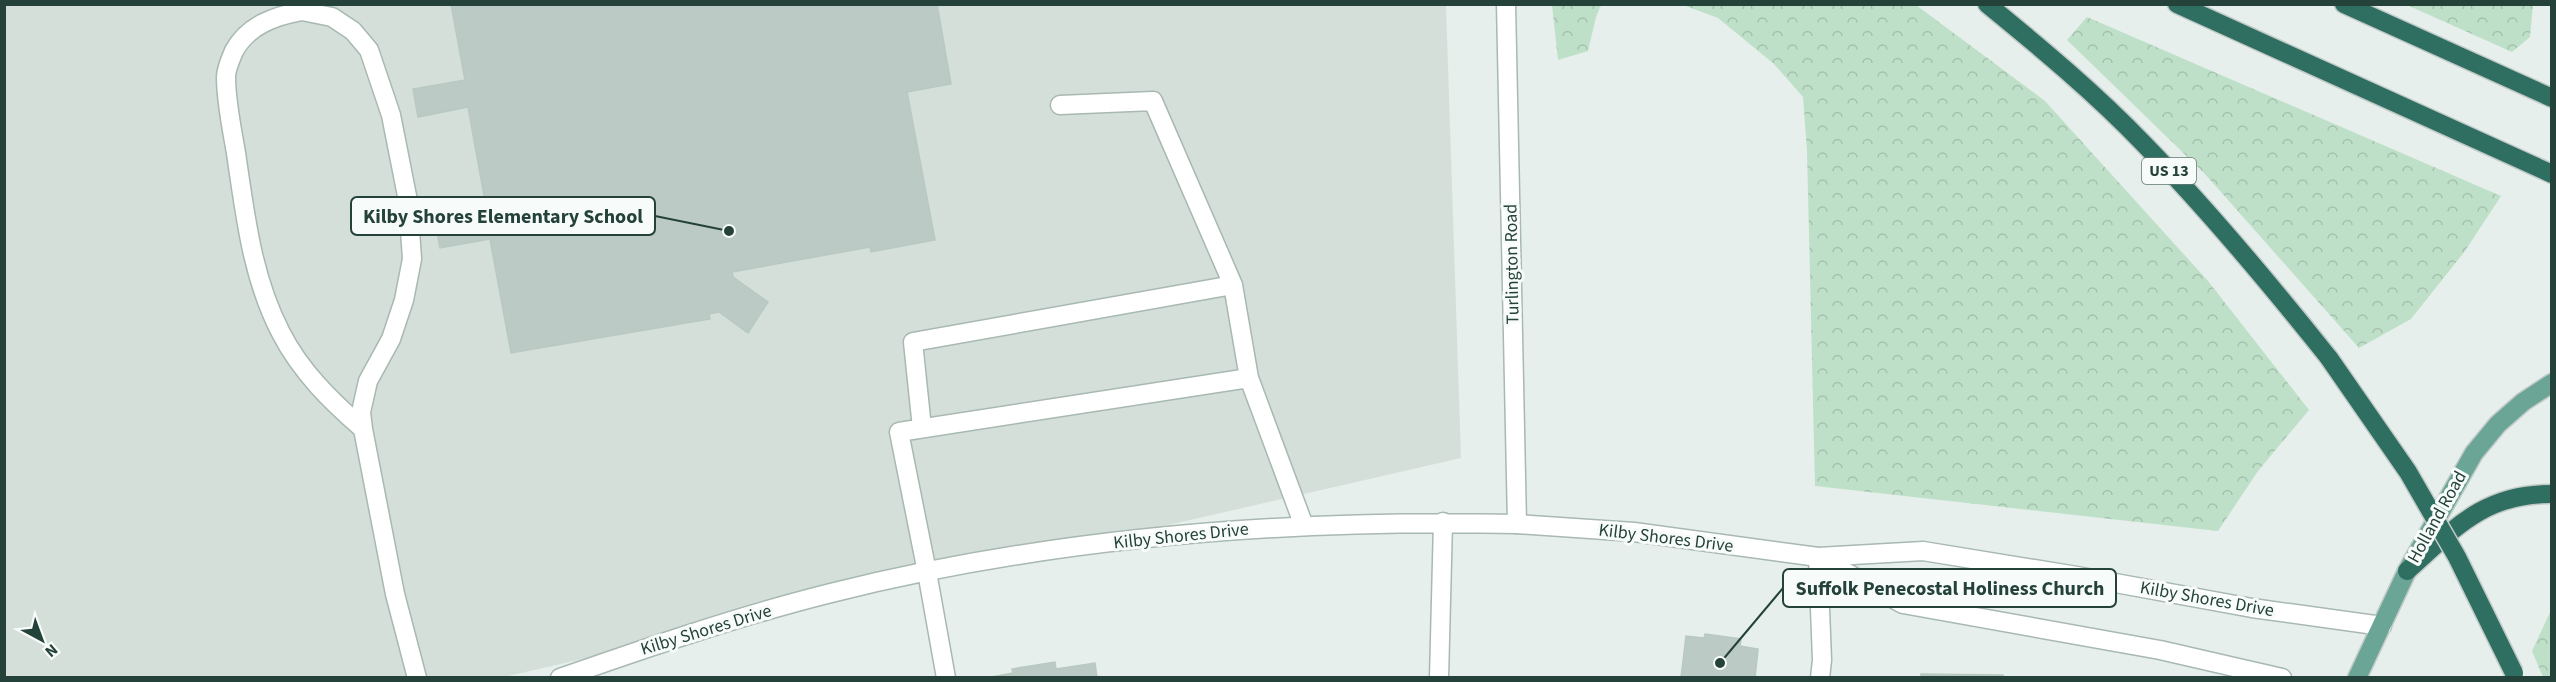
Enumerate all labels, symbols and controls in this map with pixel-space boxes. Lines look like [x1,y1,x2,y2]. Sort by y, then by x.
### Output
road number: US 13 [2142,158,2196,184]
callout: Kilby Shores Elementary School [351,197,655,235]
text: Kilby Shores Elementary School [363,203,643,231]
street label: Turlington Road [1498,204,1526,324]
street label: Holland Road [2401,466,2473,568]
street label: Kilby Shores Drive [1112,516,1250,556]
street label: Kilby Shores Drive [1597,517,1735,559]
callout: Suffolk Penecostal Holiness Church [1783,569,2116,607]
text: Suffolk Penecostal Holiness Church [1796,575,2104,603]
street label: Kilby Shores Drive [2138,575,2276,623]
street label: Kilby Shores Drive [637,598,775,662]
north arrow [12,610,72,670]
text: N [40,639,62,662]

